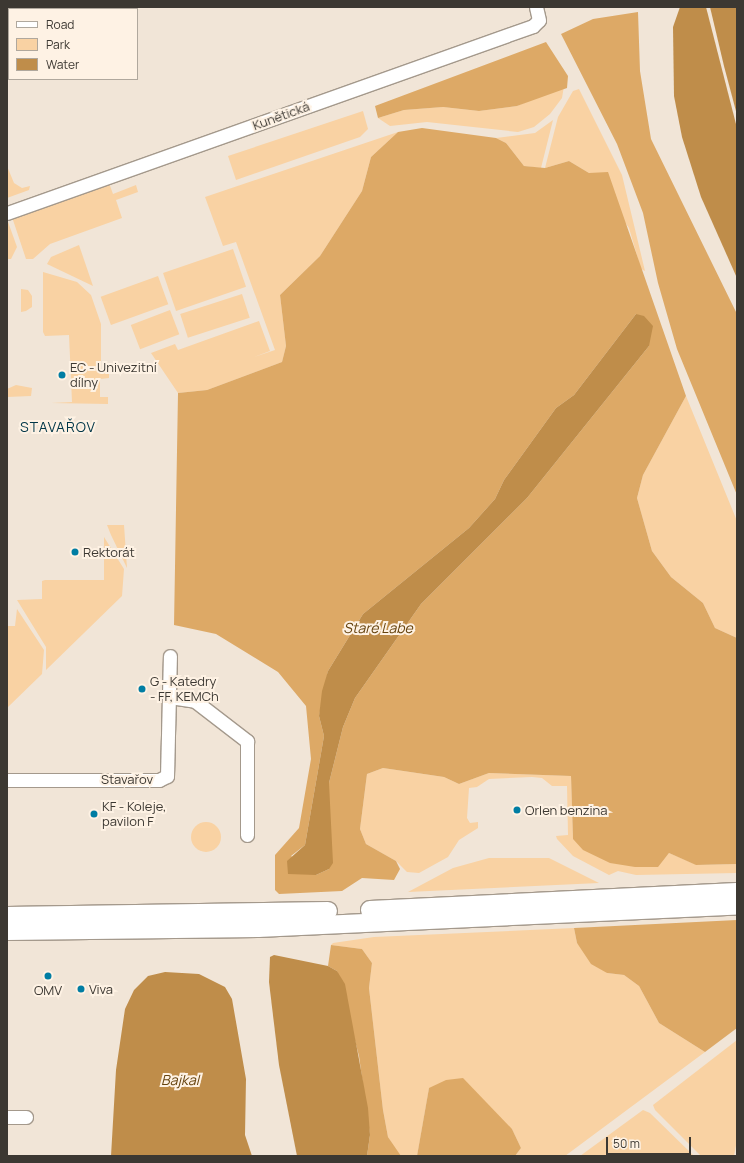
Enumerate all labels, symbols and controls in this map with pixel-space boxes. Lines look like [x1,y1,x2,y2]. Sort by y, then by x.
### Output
legend [8,8,138,80]
text: Road [46,16,74,33]
text: Park [46,36,70,53]
text: Water [46,56,79,73]
street label: Kunětická [250,99,312,133]
place label: EC - Univezitní dílny [70,360,157,391]
marker: EC - Univezitní dílny [57,370,67,380]
district label: STAVAŘOV [20,419,96,435]
place label: Rektorát [83,544,135,560]
marker: Rektorát [70,547,80,557]
water label: Staré Labe [343,620,413,636]
place label: G - Katedry - FF, KEMCh [150,674,219,705]
marker: G - Katedry - FF, KEMCh [137,684,147,694]
street label: Stavařov [101,771,153,787]
place label: KF - Koleje, pavilon F [102,799,166,830]
place label: Orlen benzina [525,802,608,818]
marker: Orlen benzina [512,805,522,815]
marker: KF - Koleje, pavilon F [89,809,99,819]
marker: OMV [43,971,53,981]
place label: Viva [89,981,113,997]
place label: OMV [34,982,62,998]
marker: Viva [76,984,86,994]
water label: Bajkal [161,1072,199,1088]
scale bar [608,1129,693,1155]
text: 50 m [613,1135,640,1152]

